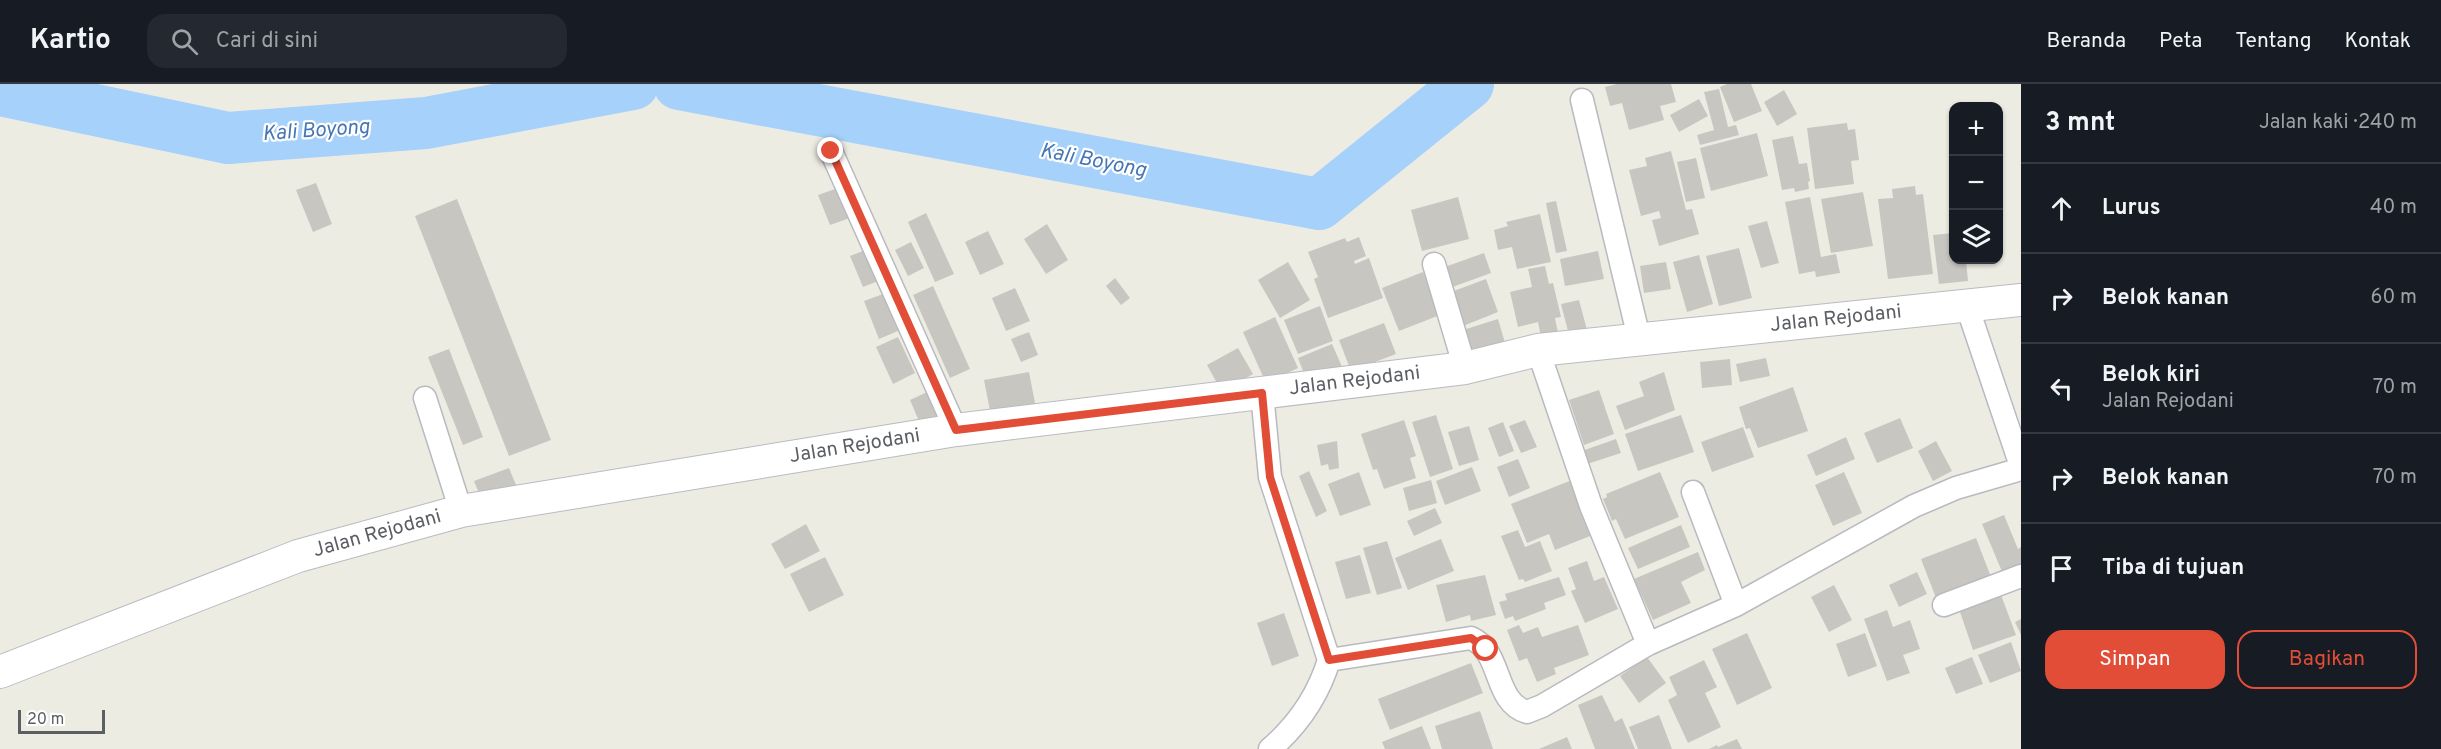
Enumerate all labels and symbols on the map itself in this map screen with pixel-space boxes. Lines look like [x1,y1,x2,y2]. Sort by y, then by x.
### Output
water label: Kali Boyong [262,114,371,148]
route end [817,137,843,163]
water label: Kali Boyong [1038,138,1149,185]
street label: Jalan Rejodani [1769,299,1903,339]
street label: Jalan Rejodani [1288,361,1422,402]
street label: Jalan Rejodani [788,423,922,470]
street label: Jalan Rejodani [310,504,444,564]
route start [1472,635,1498,661]
scale bar [18,707,105,734]

